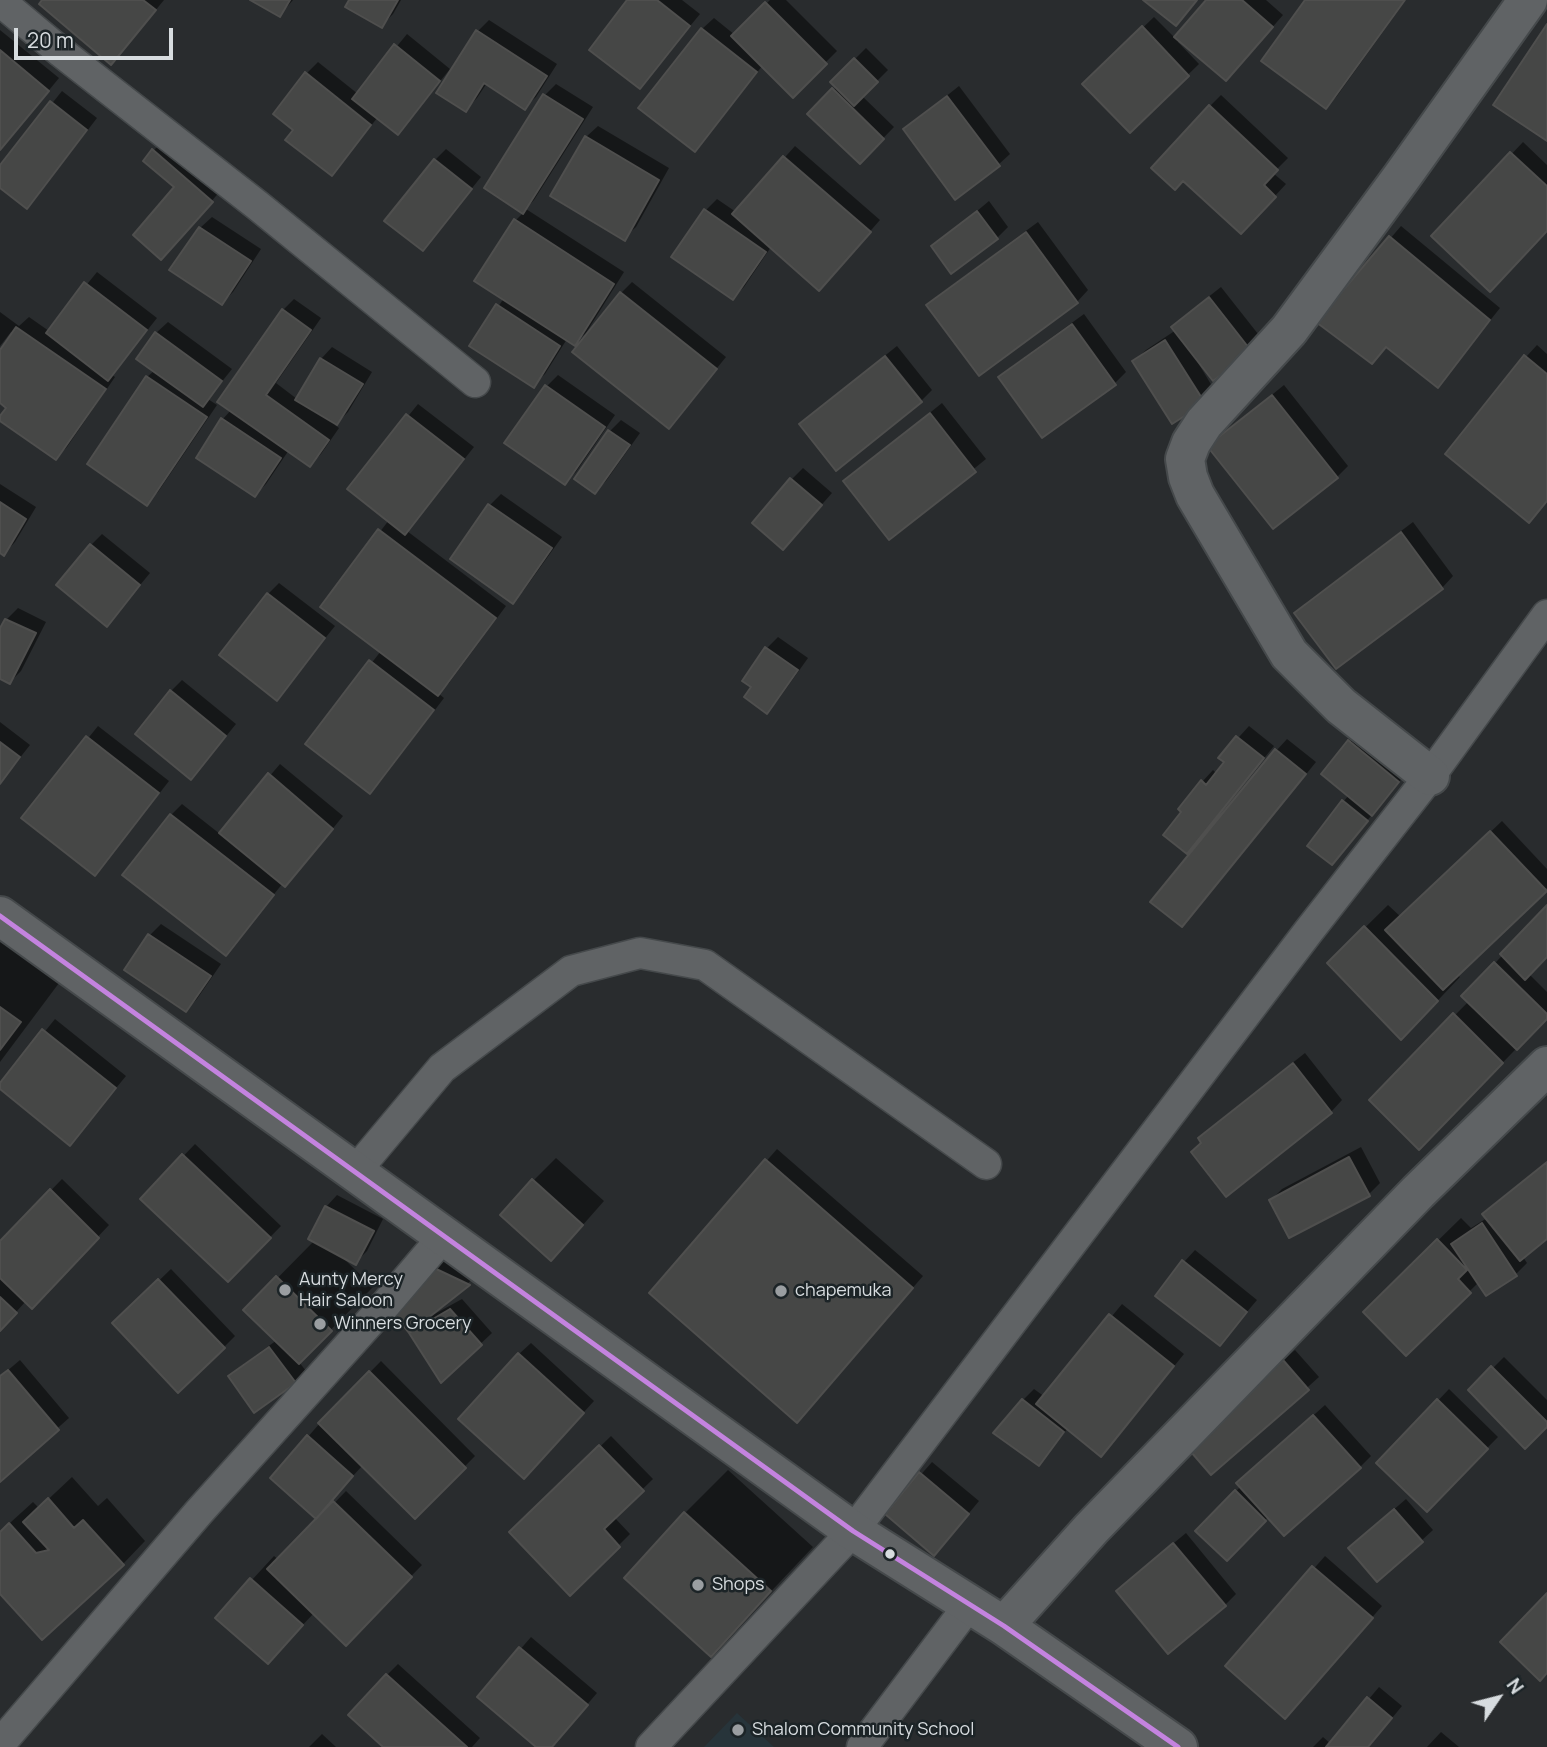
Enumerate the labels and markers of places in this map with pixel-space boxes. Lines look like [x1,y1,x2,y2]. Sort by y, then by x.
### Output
place label: Aunty Mercy Hair Saloon [299,1269,403,1312]
place label: chapemuka [795,1280,891,1302]
marker: Aunty Mercy Hair Saloon [277,1282,293,1298]
marker: chapemuka [773,1283,789,1299]
place label: Winners Grocery [334,1313,471,1335]
marker: Winners Grocery [312,1316,328,1332]
unlabelled marker [883,1547,897,1561]
place label: Shops [712,1574,764,1596]
marker: Shops [690,1577,706,1593]
place label: Shalom Community School [752,1719,974,1741]
marker: Shalom Community School [730,1722,746,1738]

